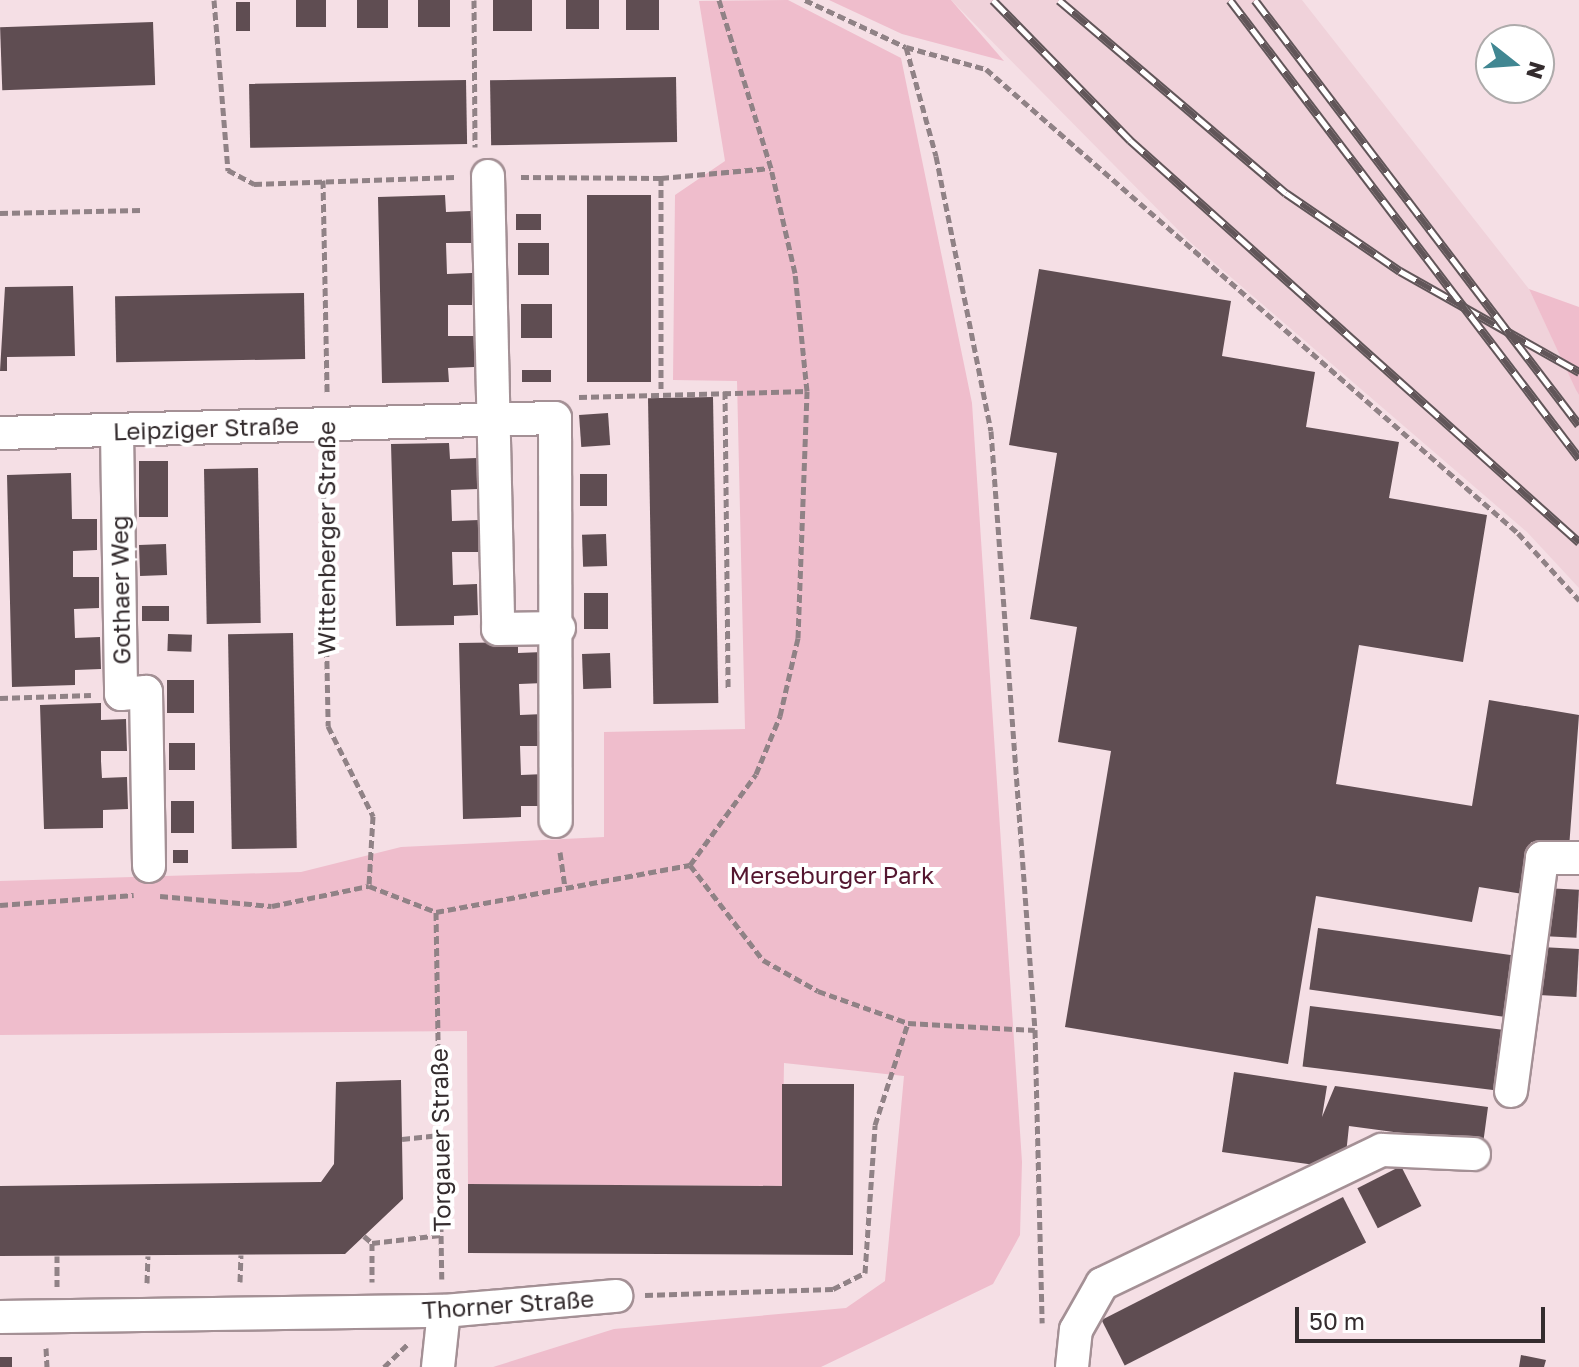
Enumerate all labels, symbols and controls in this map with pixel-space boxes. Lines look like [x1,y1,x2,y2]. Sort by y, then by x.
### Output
north arrow [1475,24,1555,104]
text: N [1521,59,1552,83]
street label: Leipziger Straße [112,410,300,446]
street label: Wittenberger Straße [312,421,340,655]
street label: Gothaer Weg [104,515,136,665]
park label: Merseburger Park [730,861,934,889]
street label: Torgauer Straße [424,1048,456,1232]
street label: Thorner Straße [421,1284,595,1324]
scale bar [1299,1291,1549,1341]
text: 50 m [1309,1306,1365,1335]

